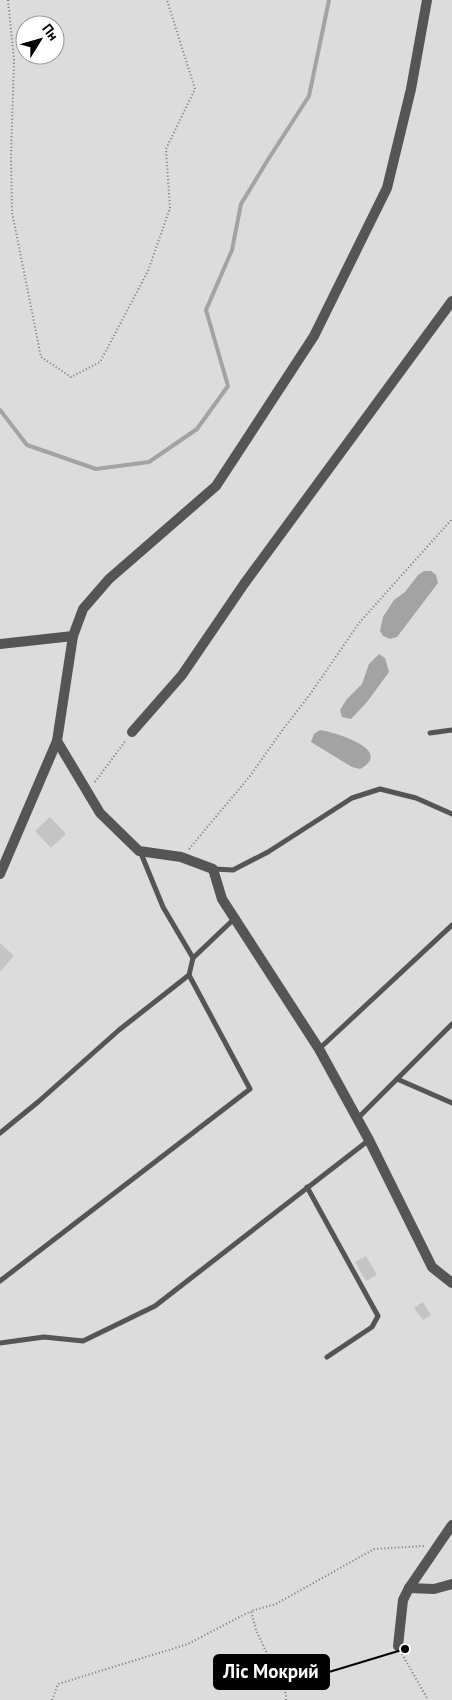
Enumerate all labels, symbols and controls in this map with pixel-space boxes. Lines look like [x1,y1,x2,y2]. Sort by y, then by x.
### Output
north arrow [15,15,65,65]
text: Пн [38,20,63,44]
callout: Ліс Мокрий [214,1655,329,1689]
text: Ліс Мокрий [222,1659,319,1683]

